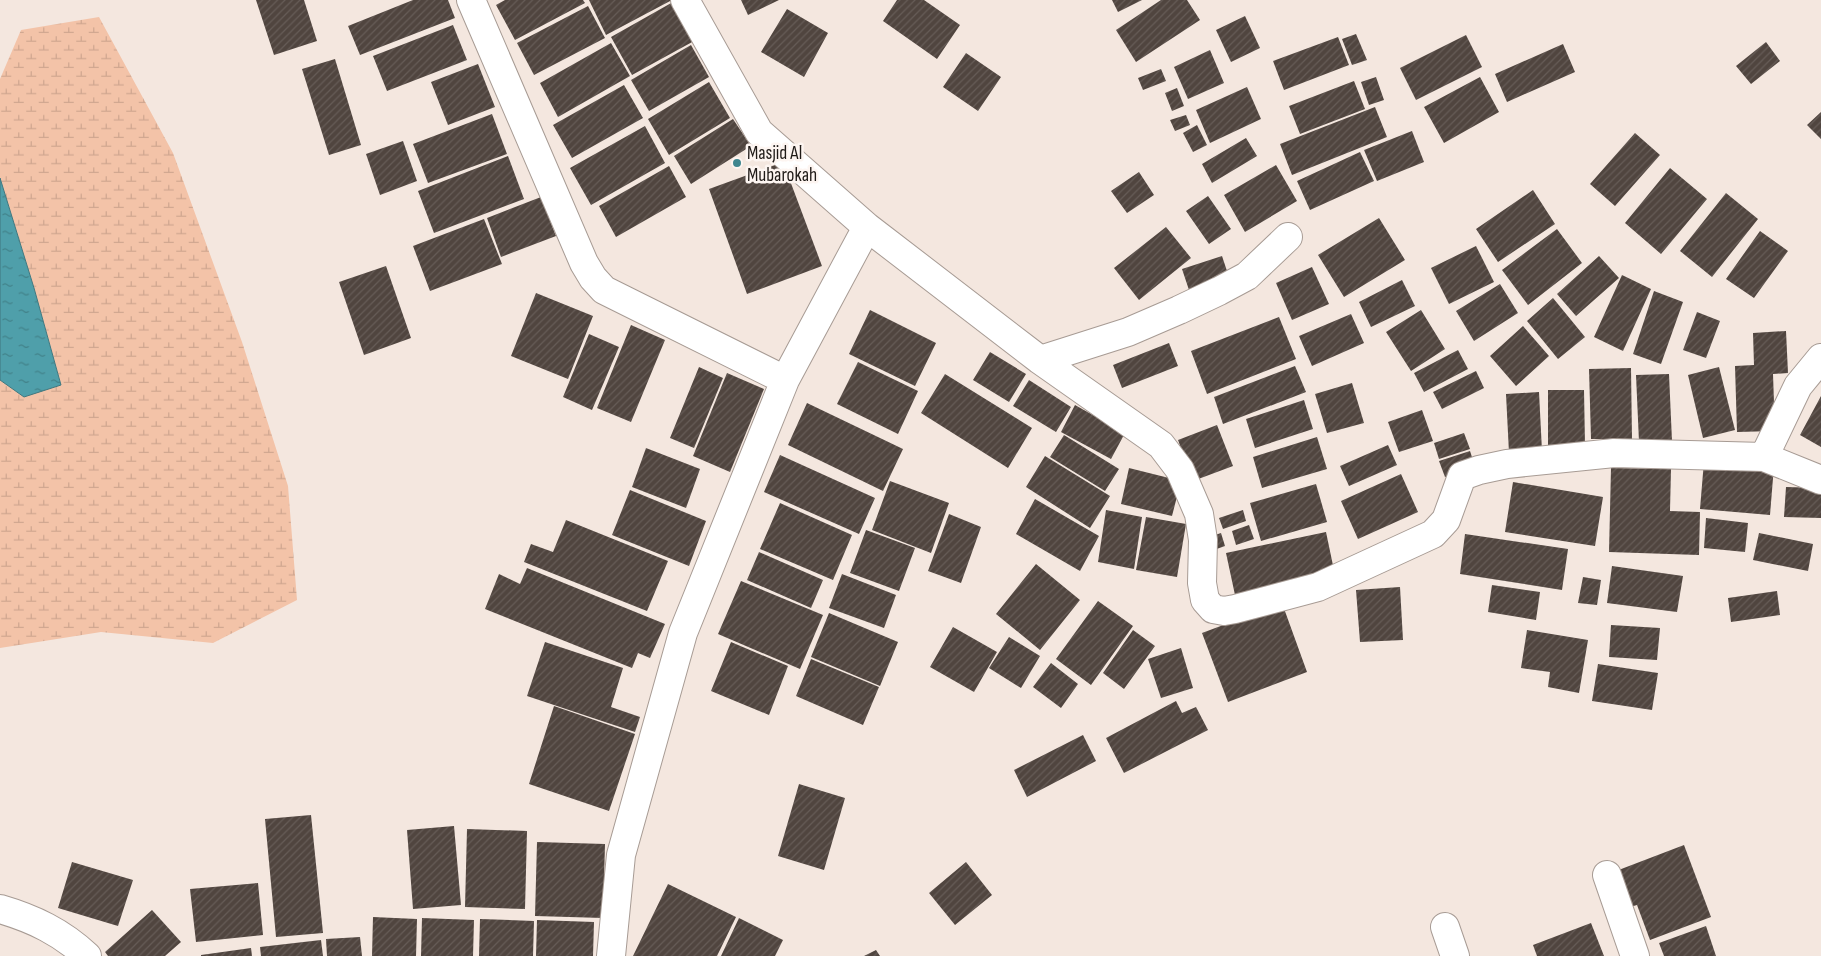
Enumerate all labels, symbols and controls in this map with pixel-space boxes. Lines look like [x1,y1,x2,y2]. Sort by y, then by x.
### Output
place label: Masjid Al Mubarokah [747,142,817,187]
marker: Masjid Al Mubarokah [731,157,743,169]

